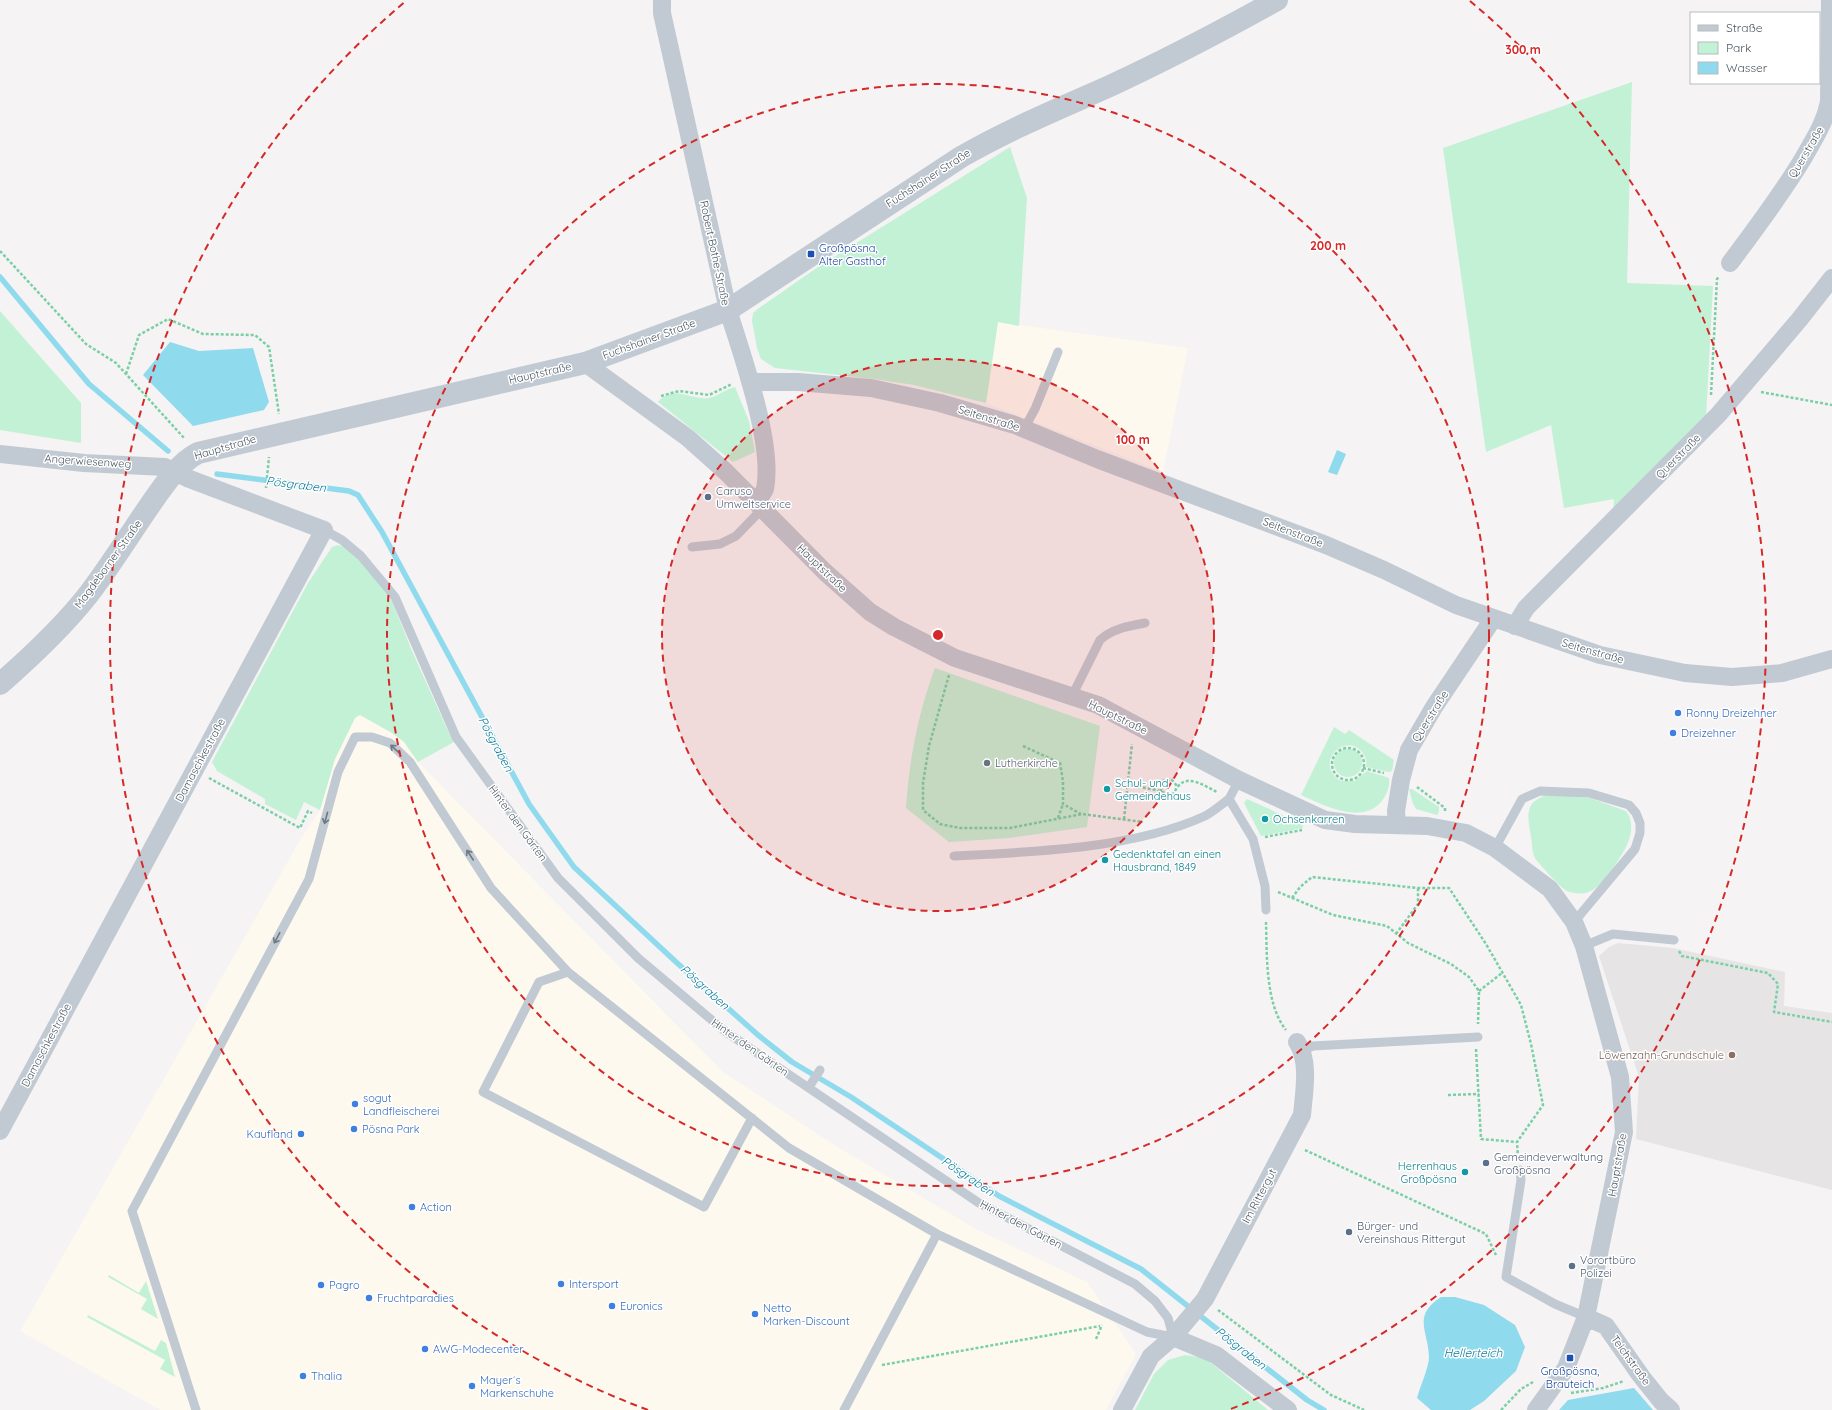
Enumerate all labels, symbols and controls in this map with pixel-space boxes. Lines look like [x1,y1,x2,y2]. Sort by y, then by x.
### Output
legend [1690,12,1820,84]
text: Straße [1726,20,1763,35]
text: Park [1726,40,1751,55]
text: 300 m [1505,42,1541,57]
text: Wasser [1726,60,1768,75]
street label: Querstraße [1785,124,1827,180]
street label: Fuchshainer Straße [883,145,973,211]
street label: Robert-Bothe-Straße [697,199,733,307]
text: 200 m [1310,238,1346,253]
place label: Großpösna, Alter Gasthof [819,241,886,268]
marker: Großpösna, Alter Gasthof [806,249,816,259]
street label: Fuchshainer Straße [601,316,697,362]
street label: Hauptstraße [507,359,573,387]
street label: Seitenstraße [957,402,1021,434]
street label: Hauptstraße [192,431,258,463]
street label: Querstraße [1653,431,1703,481]
text: 100 m [1116,432,1150,447]
street label: Angerwiesenweg [44,451,132,471]
water label: Pösgraben [265,473,328,495]
place label: Caruso Umweltservice [716,484,791,511]
marker: Caruso Umweltservice [703,492,713,502]
street label: Seitenstraße [1261,514,1325,550]
street label: Magdeborner Straße [71,517,145,611]
street label: Hauptstraße [794,541,850,595]
centre of rings [931,628,945,642]
street label: Seitenstraße [1561,636,1625,666]
street label: Querstraße [1409,688,1451,744]
street label: Hauptstraße [1086,697,1150,737]
place label: Ronny Dreizehner [1686,706,1778,720]
marker: Ronny Dreizehner [1673,708,1683,718]
water label: Pösgraben [475,714,517,775]
street label: Damaschkestraße [172,716,228,804]
place label: Dreizehner [1681,726,1737,740]
marker: Dreizehner [1668,728,1678,738]
one-way arrow [391,745,401,754]
place label: Lutherkirche [995,756,1058,770]
marker: Lutherkirche [982,758,992,768]
place label: Schul- und Gemeindehaus [1115,776,1191,803]
street label: Hinter den Gärten [486,782,550,864]
marker: Schul- und Gemeindehaus [1102,784,1112,794]
one-way arrow [322,811,329,824]
place label: Ochsenkarren [1273,812,1345,826]
marker: Ochsenkarren [1260,814,1270,824]
place label: Gedenktafel an einen Hausbrand, 1849 [1113,847,1221,874]
one-way arrow [465,849,473,861]
marker: Gedenktafel an einen Hausbrand, 1849 [1100,855,1110,865]
one-way arrow [273,932,281,944]
water label: Pösgraben [678,961,733,1013]
street label: Damaschkestraße [18,1001,74,1089]
street label: Hinter den Gärten [709,1015,791,1079]
place label: Löwenzahn-Grundschule [1599,1048,1724,1062]
marker: Löwenzahn-Grundschule [1727,1050,1737,1060]
place label: sogut Landfleischerei [363,1091,439,1118]
marker: sogut Landfleischerei [350,1099,360,1109]
place label: Pösna Park [362,1122,420,1136]
marker: Pösna Park [349,1124,359,1134]
place label: Kaufland [247,1127,293,1141]
marker: Kaufland [296,1129,306,1139]
street label: Hauptstraße [1605,1132,1629,1198]
place label: Gemeindeverwaltung Großpösna [1494,1150,1603,1177]
water label: Pösgraben [939,1153,998,1200]
marker: Gemeindeverwaltung Großpösna [1481,1158,1491,1168]
place label: Herrenhaus Großpösna [1398,1159,1457,1186]
street label: Im Rittergut [1239,1166,1279,1226]
marker: Herrenhaus Großpösna [1460,1167,1470,1177]
street label: Hinter den Gärten [978,1196,1064,1252]
place label: Action [420,1200,452,1214]
marker: Action [407,1202,417,1212]
place label: Bürger- und Vereinshaus Rittergut [1357,1219,1466,1246]
marker: Bürger- und Vereinshaus Rittergut [1344,1227,1354,1237]
place label: Vorortbüro Polizei [1580,1253,1636,1280]
marker: Vorortbüro Polizei [1567,1261,1577,1271]
place label: Intersport [569,1277,619,1291]
place label: Pagro [329,1278,360,1292]
marker: Intersport [556,1279,566,1289]
marker: Pagro [316,1280,326,1290]
place label: Fruchtparadies [377,1291,454,1305]
marker: Fruchtparadies [364,1293,374,1303]
place label: Euronics [620,1299,663,1313]
marker: Euronics [607,1301,617,1311]
place label: Netto Marken-Discount [763,1301,850,1328]
marker: Netto Marken-Discount [750,1309,760,1319]
water label: Pösgraben [1213,1324,1270,1373]
street label: Teichstraße [1608,1332,1654,1388]
place label: AWG-Modecenter [433,1342,524,1356]
marker: AWG-Modecenter [420,1344,430,1354]
water label: Hellerteich [1444,1345,1502,1360]
marker: Großpösna, Brauteich [1565,1353,1575,1363]
place label: Großpösna, Brauteich [1541,1364,1599,1391]
place label: Thalia [311,1369,342,1383]
marker: Thalia [298,1371,308,1381]
place label: Mayer´s Markenschuhe [480,1373,554,1400]
marker: Mayer´s Markenschuhe [467,1381,477,1391]

